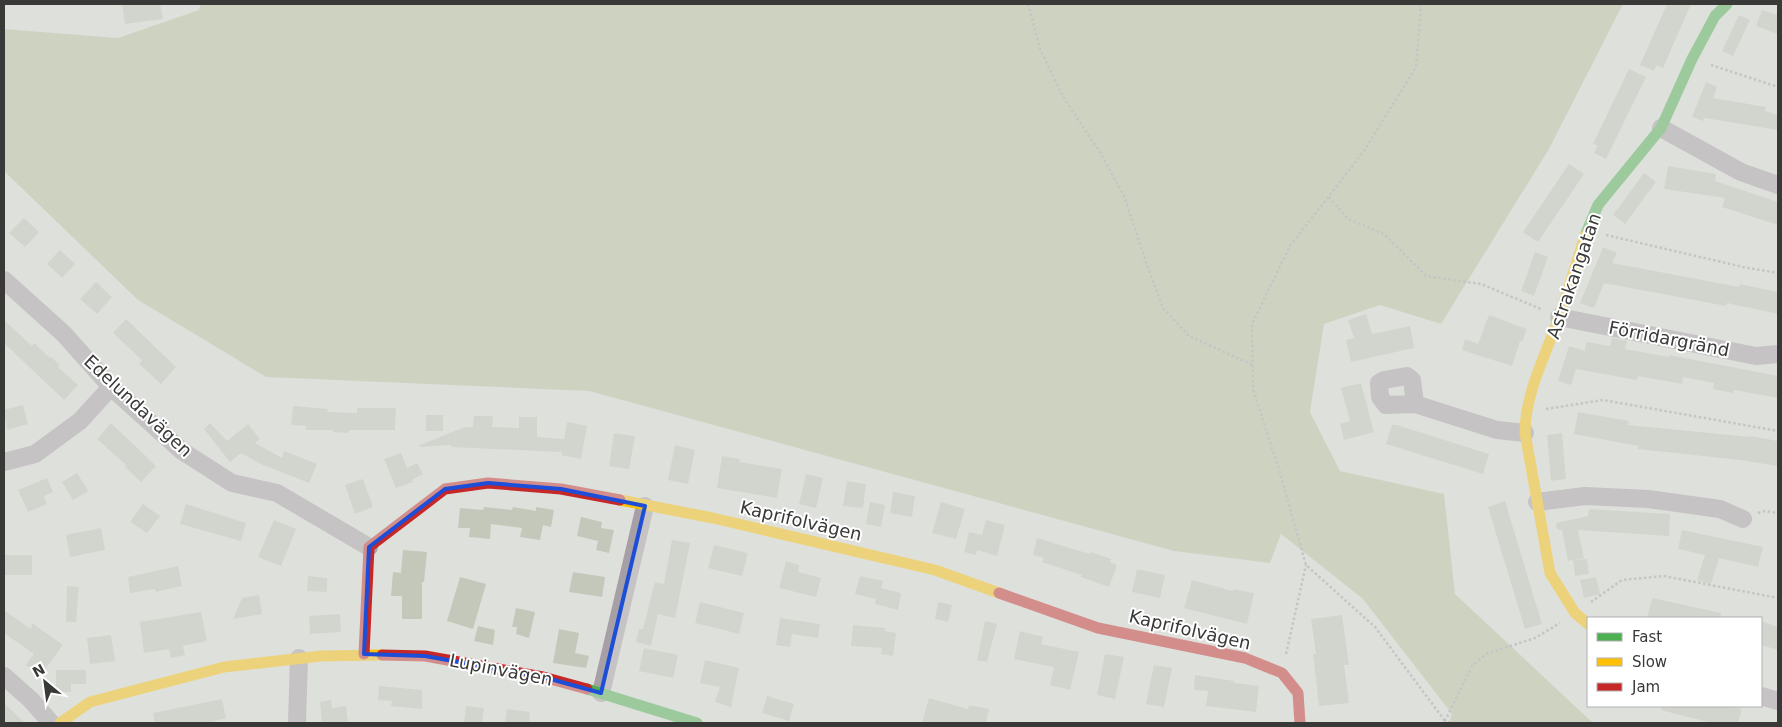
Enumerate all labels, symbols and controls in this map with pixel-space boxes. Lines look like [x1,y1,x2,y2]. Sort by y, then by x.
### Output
street label: Astrakangatan [1542,210,1605,342]
street label: Förridargränd [1607,317,1731,360]
street label: Edelundavägen [80,350,197,461]
street label: Kaprifolvägen [738,496,864,545]
street label: Kaprifolvägen [1127,605,1253,654]
legend [1587,617,1762,707]
text: Fast [1632,628,1662,646]
street label: Lupinvägen [448,649,554,690]
text: Slow [1632,653,1667,671]
north arrow [20,657,70,707]
text: N [30,661,48,680]
text: Jam [1631,678,1660,696]

